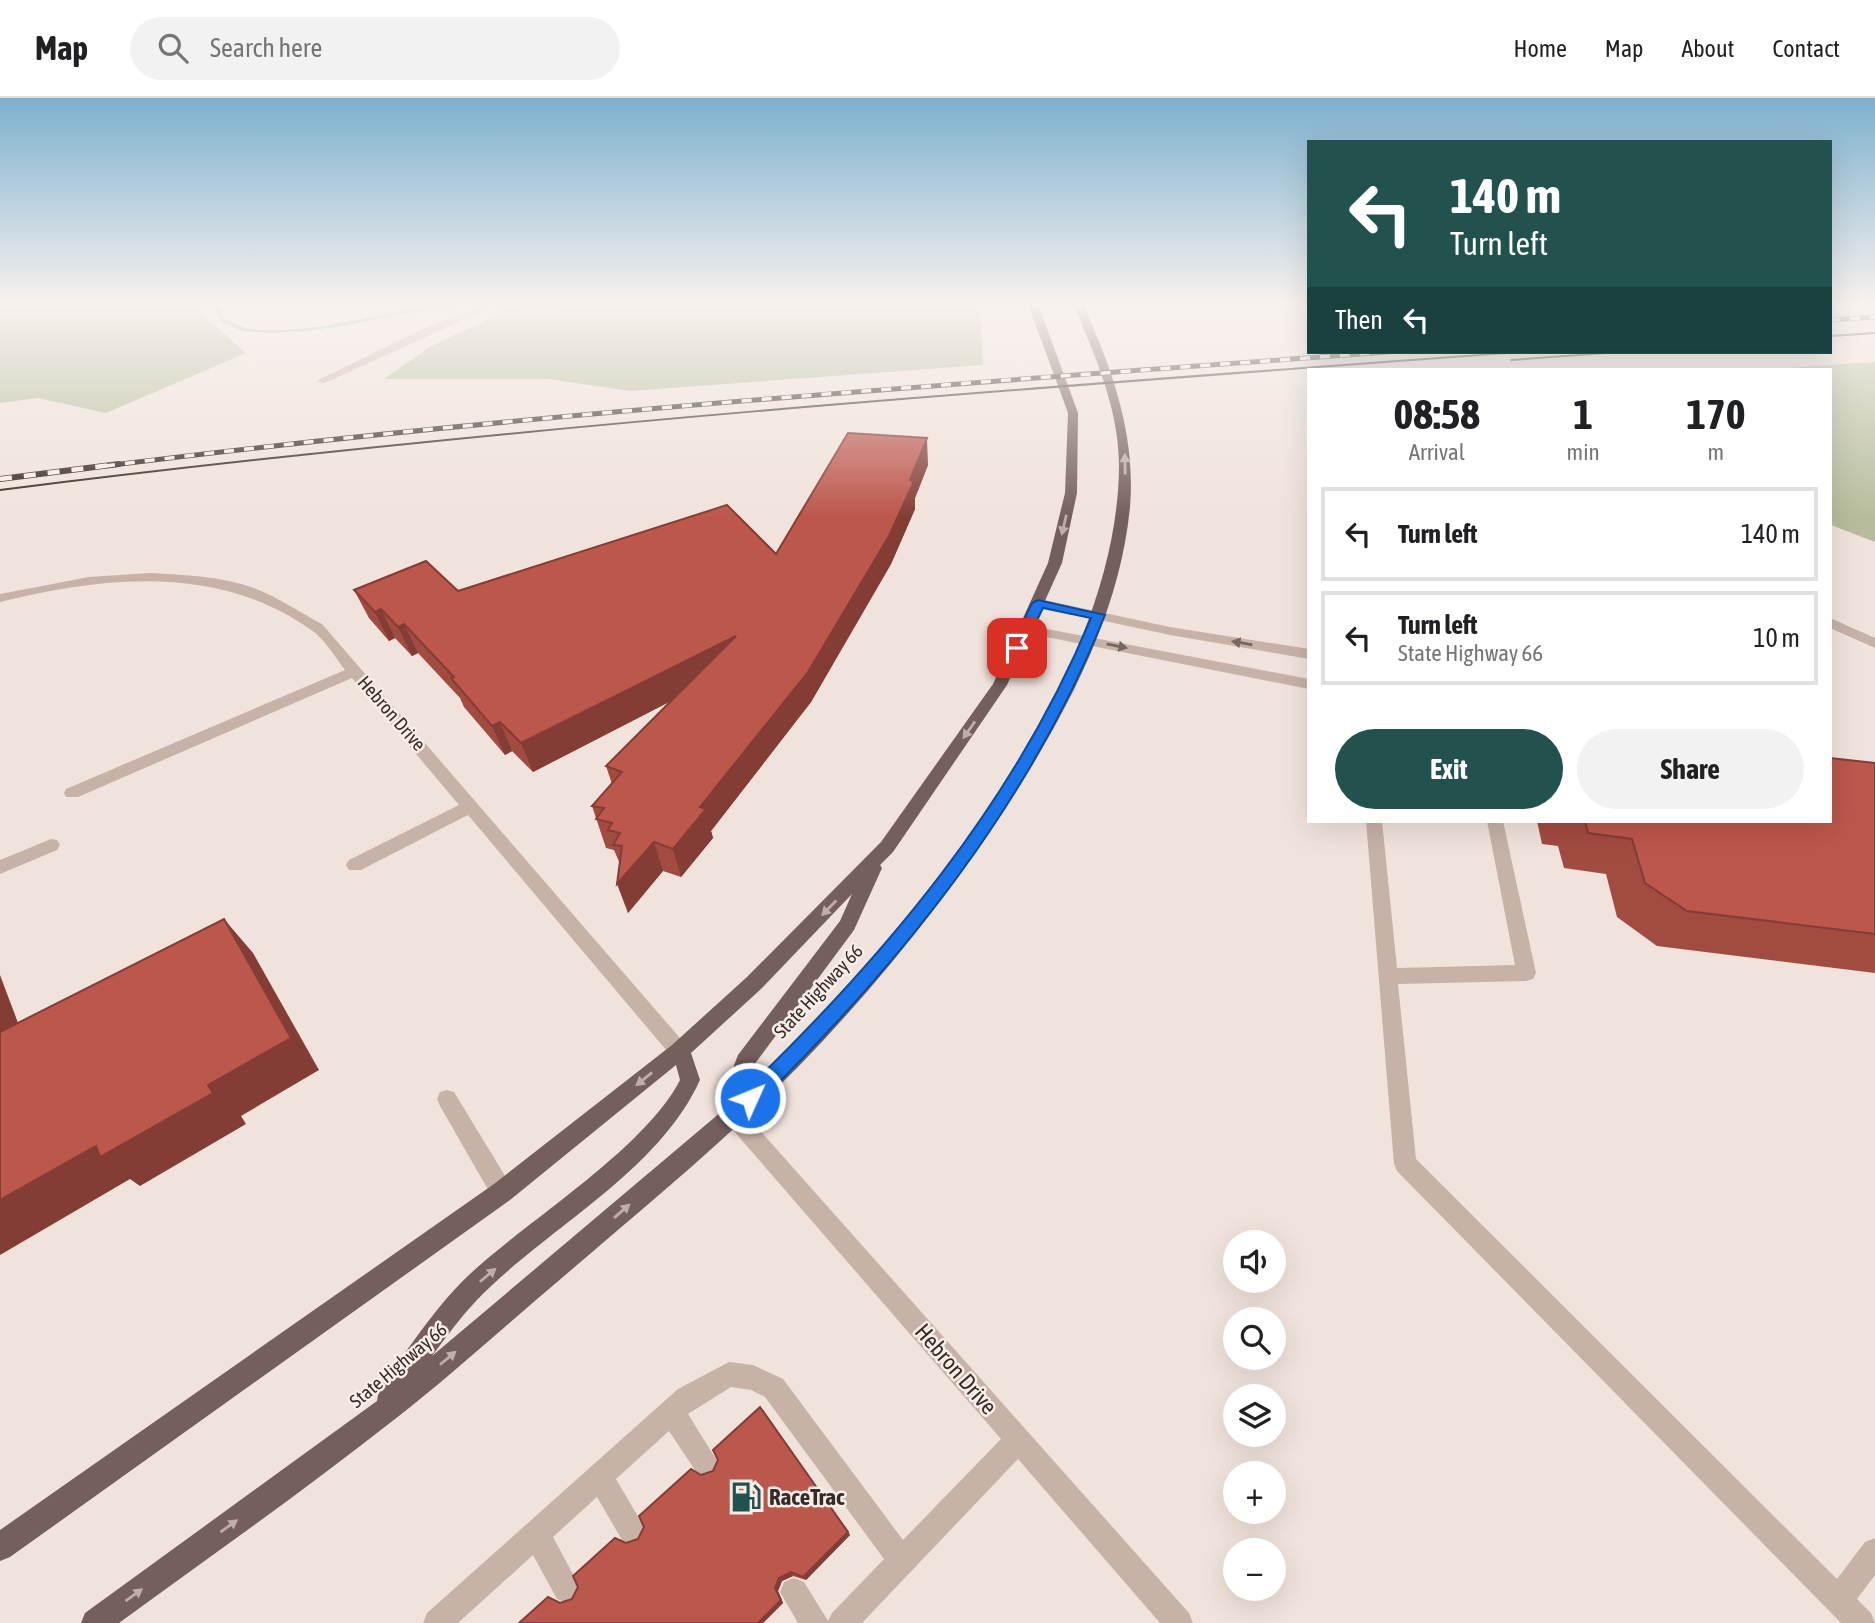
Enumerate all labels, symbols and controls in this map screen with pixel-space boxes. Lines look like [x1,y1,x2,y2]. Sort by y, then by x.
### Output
search box [130,17,620,80]
text: Map [35,29,88,67]
icon: search [154,29,192,67]
text: Search here [210,33,322,63]
text: Home [1513,35,1567,62]
text: Map [1605,35,1643,62]
text: About [1681,35,1734,62]
text: Contact [1772,35,1840,62]
text: 140 m [1450,167,1561,223]
icon: left [1335,168,1426,259]
text: Turn left [1450,225,1548,262]
icon: left [1397,301,1435,339]
text: Then [1335,305,1383,335]
text: 08:58 [1394,390,1480,438]
text: 1 [1573,390,1593,438]
text: 170 [1686,390,1745,438]
text: Arrival [1409,439,1465,465]
text: min [1567,439,1600,465]
text: m [1708,439,1724,465]
one-way arrow [1119,453,1130,475]
one-way arrow [1058,514,1069,536]
icon: left [1339,515,1377,553]
text: Turn left [1398,519,1478,549]
text: 140 m [1741,519,1800,549]
text: Turn left [1398,610,1478,640]
pin [987,618,1047,678]
icon: left [1339,619,1377,657]
text: 10 m [1753,623,1800,653]
icon: arrive [998,629,1036,667]
one-way arrow [1231,637,1253,648]
text: State Highway 66 [1398,640,1543,666]
one-way arrow [1106,641,1128,652]
street label: Hebron Drive [354,671,430,755]
one-way arrow [962,721,976,739]
button: Exit [1335,729,1563,809]
button: Share [1577,729,1804,809]
one-way arrow [820,899,837,916]
street label: State Highway 66 [769,940,867,1042]
position arrow [713,1061,787,1135]
one-way arrow [635,1071,653,1086]
one-way arrow [613,1203,631,1219]
map controls [1223,1230,1286,1601]
button: sound [1223,1230,1286,1293]
one-way arrow [480,1268,497,1283]
button: search [1223,1307,1286,1370]
street label: State Highway 66 [345,1318,451,1412]
street label: Hebron Drive [910,1318,1002,1420]
one-way arrow [438,1350,456,1365]
button: layers [1223,1384,1286,1447]
button: + [1223,1461,1286,1524]
fuel station icon: RaceTrac [729,1480,763,1514]
place label: RaceTrac [769,1484,845,1510]
one-way arrow [220,1519,238,1533]
button: − [1223,1538,1286,1601]
one-way arrow [125,1588,143,1602]

